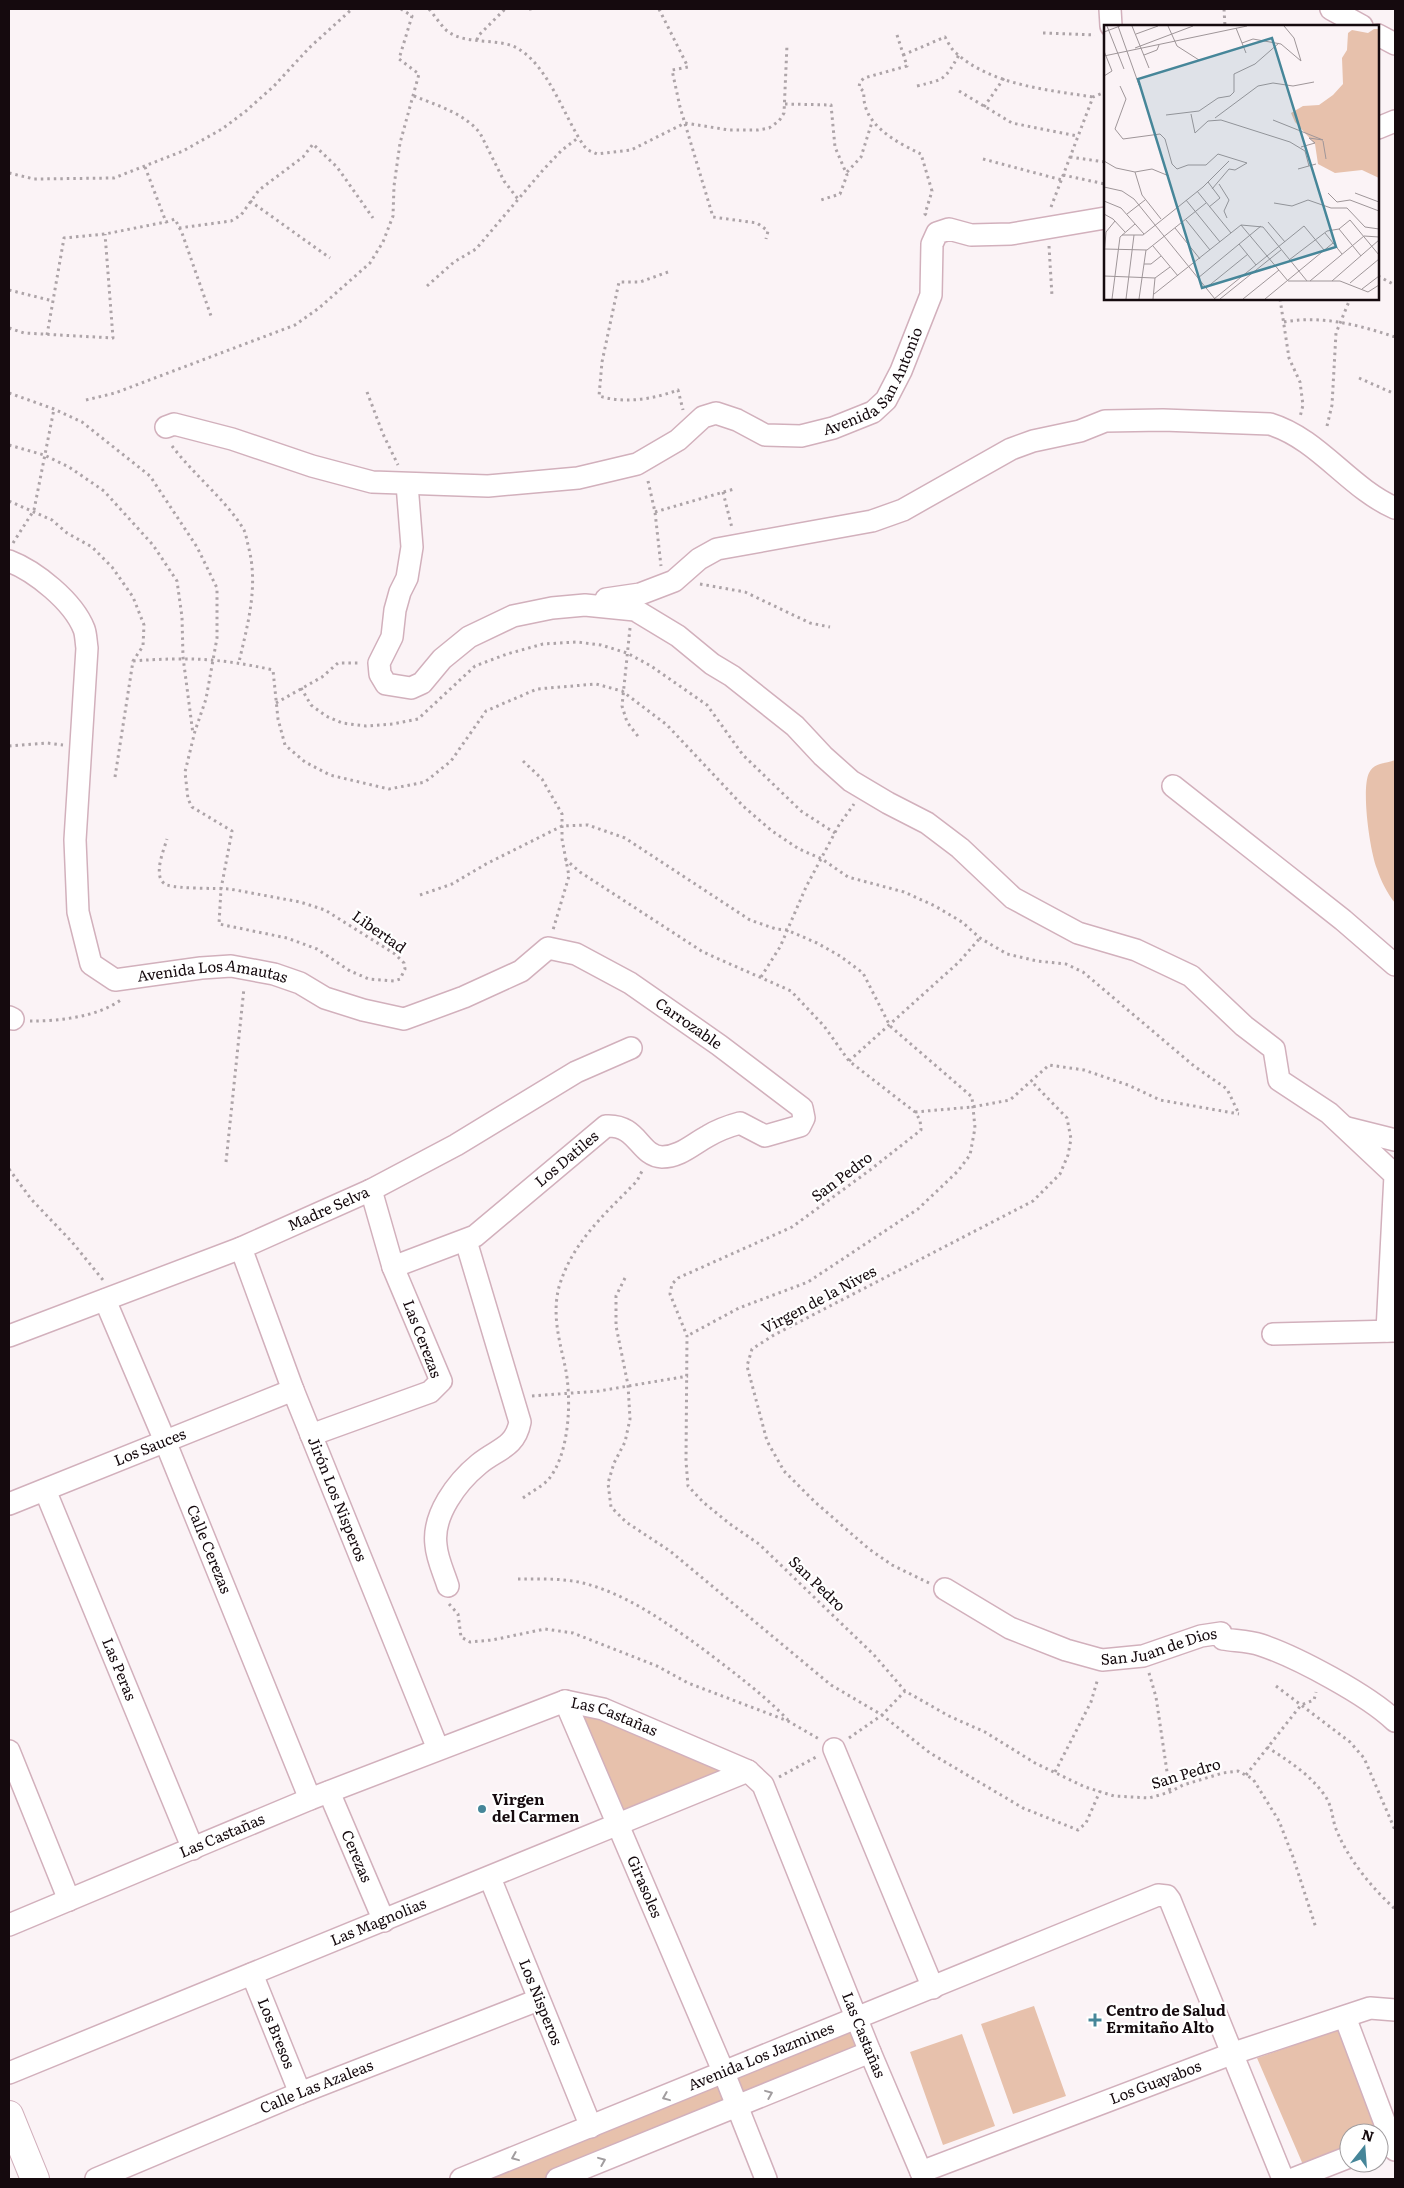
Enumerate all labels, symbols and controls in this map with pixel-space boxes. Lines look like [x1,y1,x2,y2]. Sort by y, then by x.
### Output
inset map [1104,25,1379,300]
street label: Avenida San Antonio [820,323,927,440]
street label: Libertad [348,904,412,958]
street label: Avenida Los Amautas [136,952,291,988]
street label: Carrozable [651,991,728,1054]
street label: Los Datiles [529,1124,603,1191]
street label: San Pedro [806,1145,877,1206]
street label: Madre Selva [283,1179,373,1236]
street label: Virgen de la Nives [757,1259,880,1339]
street label: Las Cerezas [398,1296,449,1381]
street label: Los Sauces [110,1421,189,1471]
street label: Jirón Los Nisperos [303,1433,374,1565]
street label: Calle Cerezas [182,1501,239,1597]
street label: San Pedro [784,1550,852,1616]
street label: San Juan de Dios [1100,1621,1219,1670]
street label: Las Peras [97,1634,144,1704]
street label: Las Castañas [569,1690,662,1741]
street label: San Pedro [1148,1751,1223,1794]
place label: Virgen del Carmen [492,1787,580,1827]
marker: Virgen del Carmen [476,1803,488,1815]
street label: Las Castañas [175,1806,268,1863]
street label: Cerezas [337,1826,379,1886]
street label: Girasoles [622,1851,669,1921]
street label: Las Magnolias [326,1891,429,1951]
street label: Los Nisperos [514,1955,570,2048]
street label: Las Castañas [837,1988,893,2081]
street label: Los Bresos [253,1994,302,2072]
place label: Centro de Salud Ermitaño Alto [1106,1998,1226,2038]
marker: Centro de Salud Ermitaño Alto [1088,2013,1102,2027]
street label: Avenida Los Jazmines [684,2015,837,2095]
street label: Calle Las Azaleas [256,2053,376,2119]
street label: Los Guayabos [1106,2053,1204,2109]
one-way arrow [662,2090,671,2101]
one-way arrow [764,2090,773,2100]
north arrow [1339,2123,1389,2173]
text: N [1360,2123,1377,2146]
one-way arrow [511,2151,520,2162]
one-way arrow [597,2157,606,2167]

